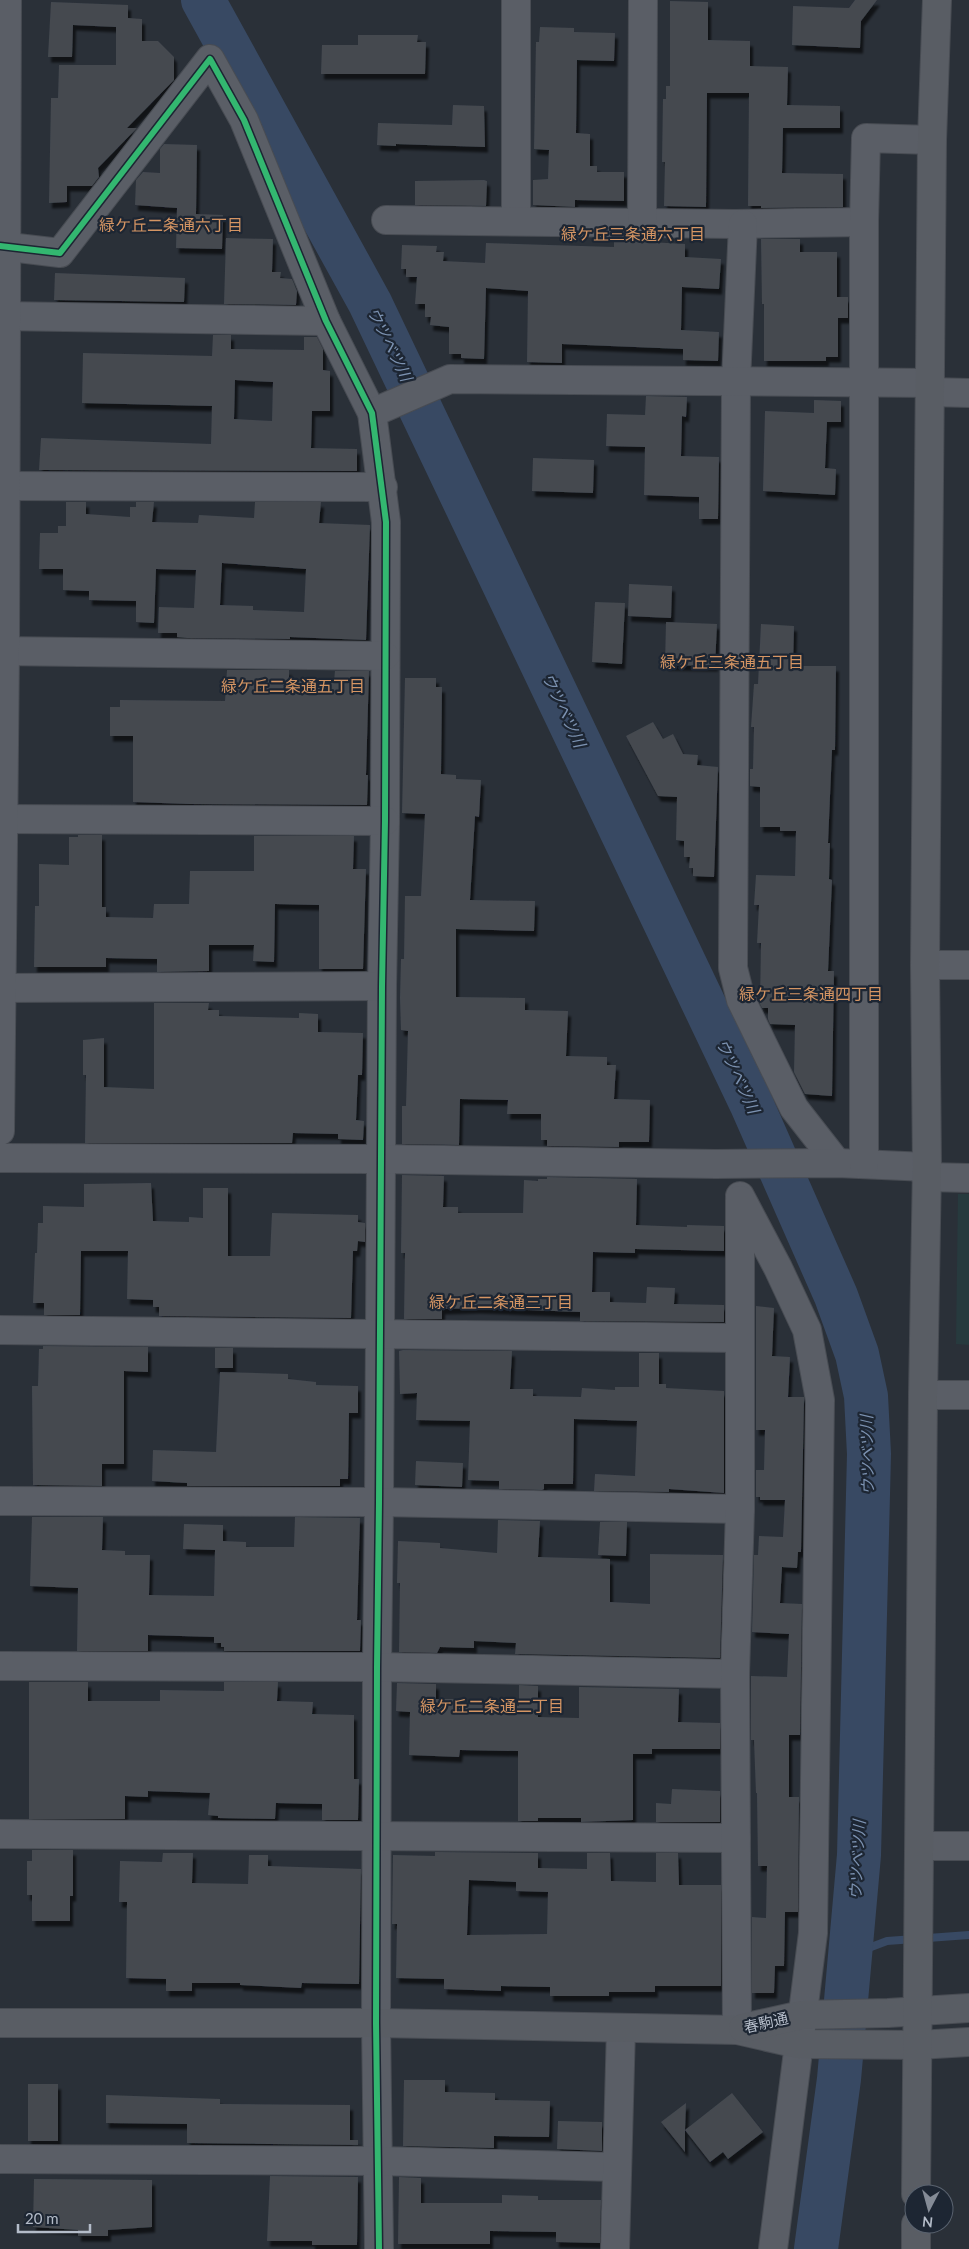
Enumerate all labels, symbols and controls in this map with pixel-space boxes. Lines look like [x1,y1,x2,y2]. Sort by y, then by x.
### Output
district label: 緑ケ丘二条通六丁目 [99,215,243,234]
district label: 緑ケ丘三条通六丁目 [561,224,705,243]
water label: ウツベツ川 [364,304,417,386]
district label: 緑ケ丘三条通五丁目 [660,652,804,671]
water label: ウツベツ川 [539,670,591,752]
district label: 緑ケ丘二条通五丁目 [221,676,365,695]
district label: 緑ケ丘三条通四丁目 [739,984,883,1003]
water label: ウツベツ川 [713,1036,765,1118]
district label: 緑ケ丘二条通三丁目 [429,1292,573,1311]
water label: ウツベツ川 [856,1413,877,1495]
district label: 緑ケ丘二条通二丁目 [420,1696,564,1715]
water label: ウツベツ川 [845,1818,868,1900]
street label: 春駒通 [742,2008,790,2036]
north arrow [904,2184,954,2234]
scale bar [18,2202,90,2234]
text: 20 m [25,2209,59,2227]
text: N [921,2213,934,2231]

